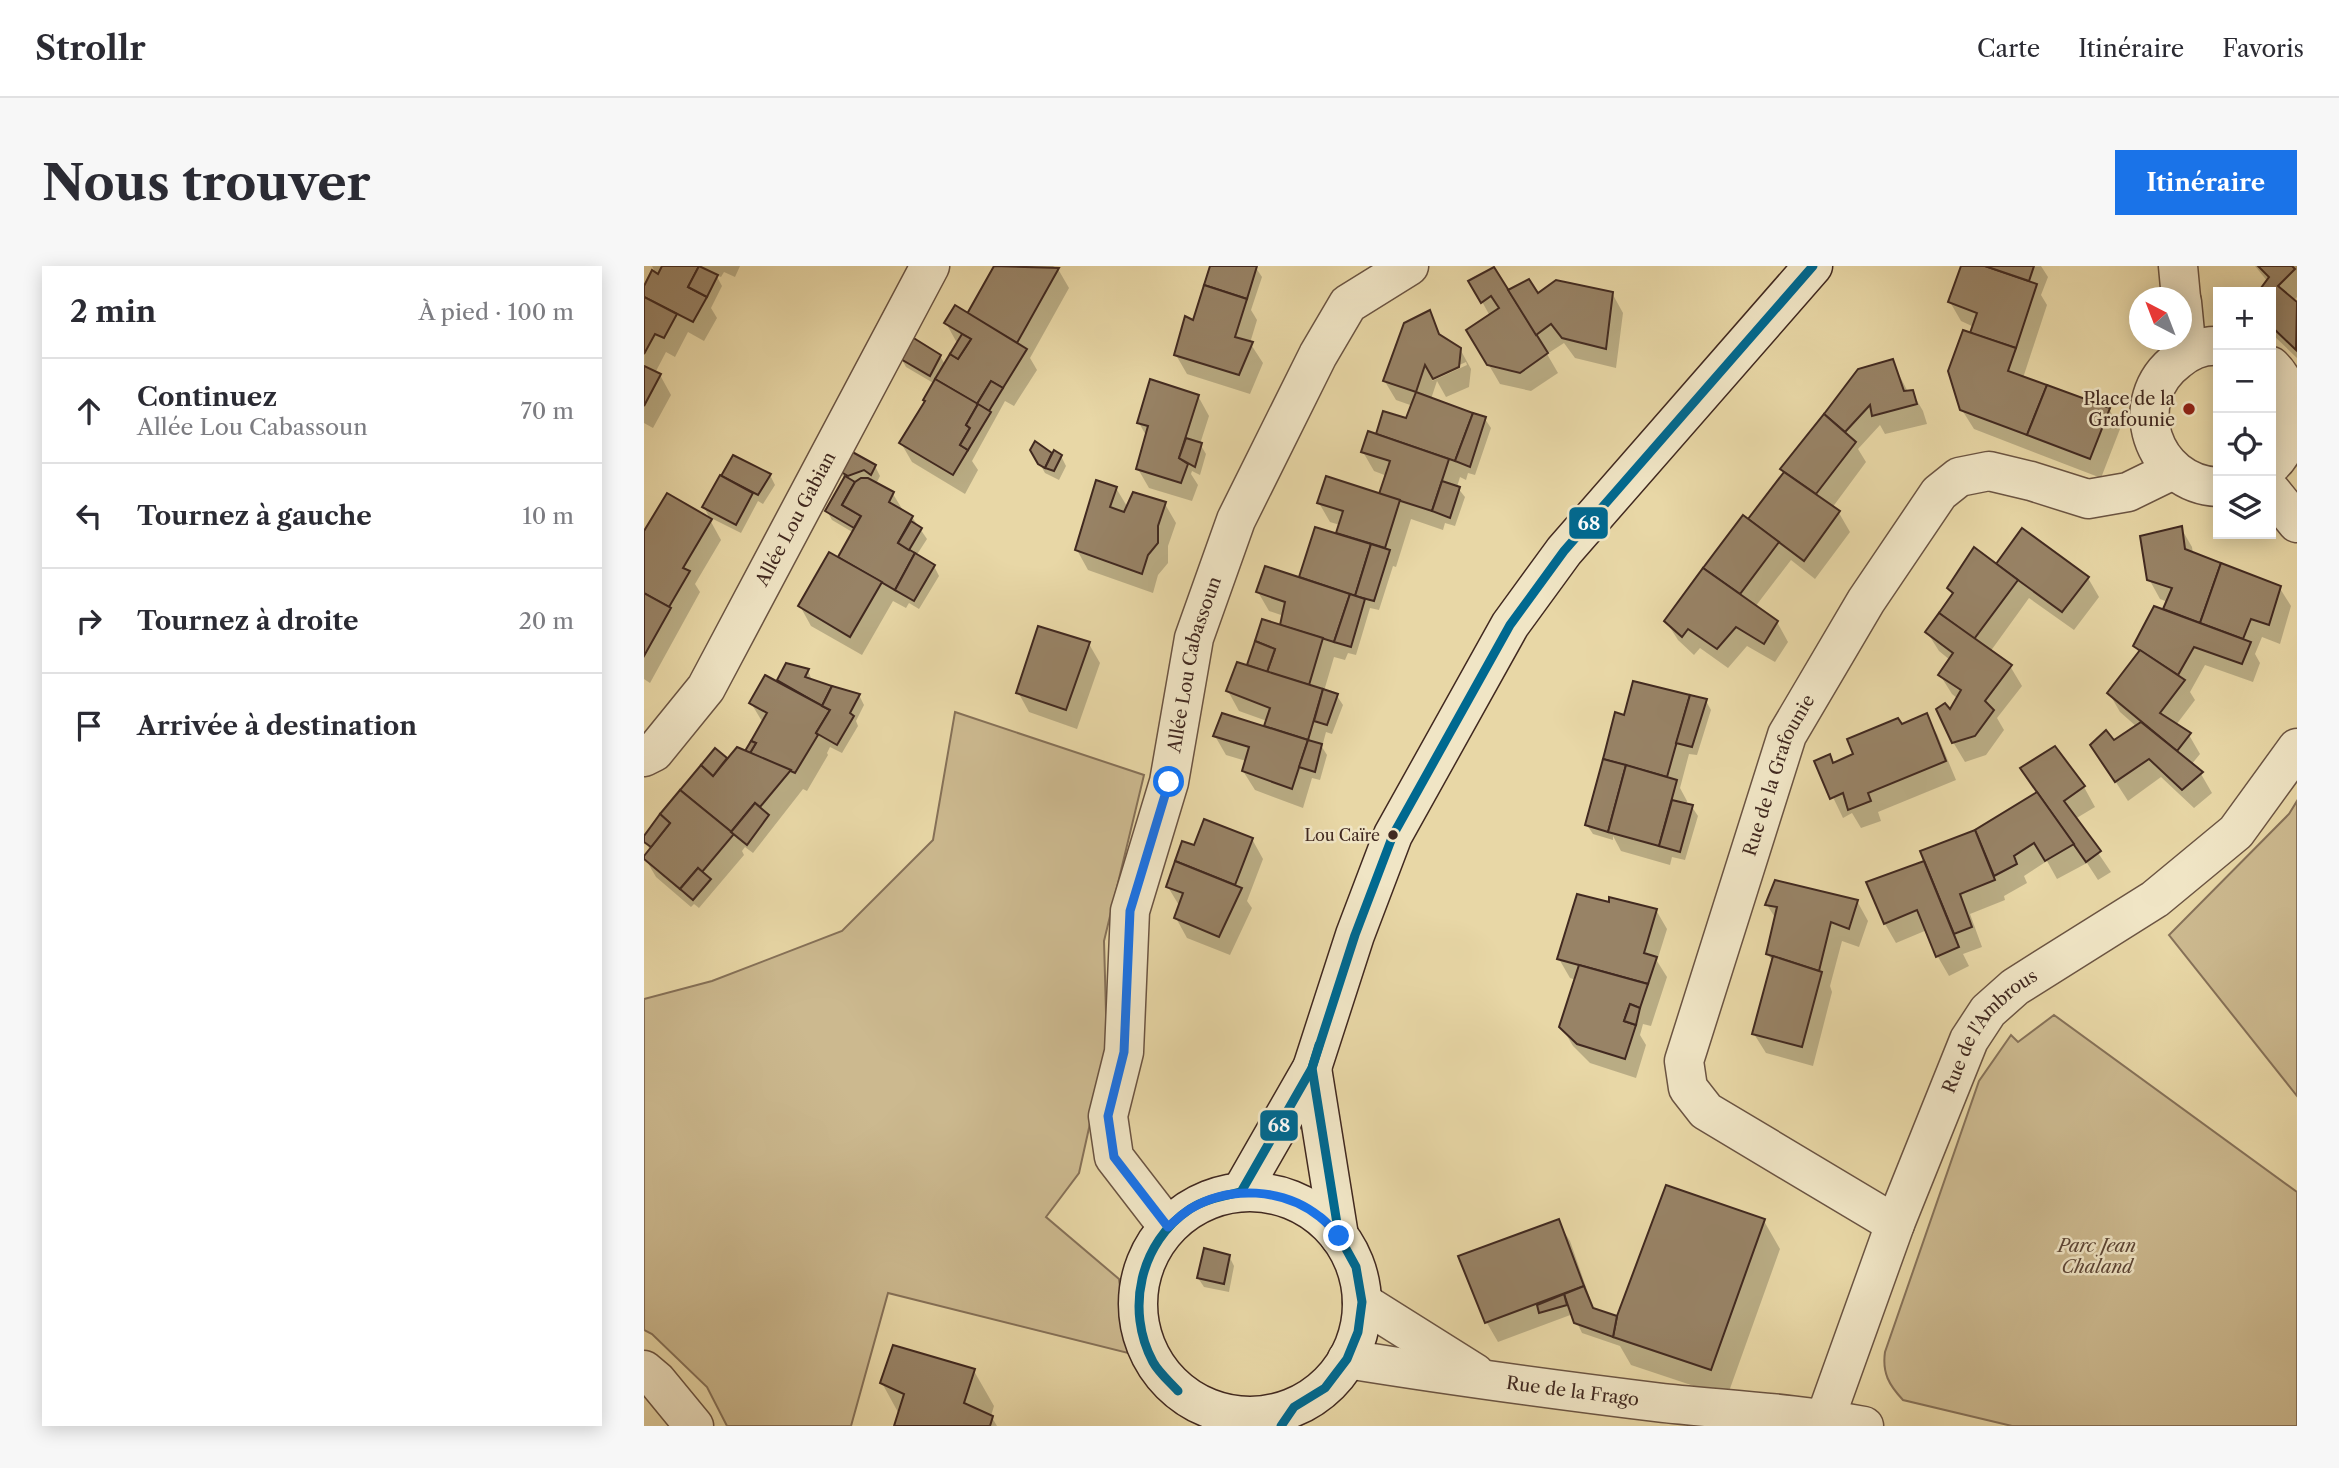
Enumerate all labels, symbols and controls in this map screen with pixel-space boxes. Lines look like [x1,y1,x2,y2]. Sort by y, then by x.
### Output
text: Strollr [35,28,146,69]
text: Carte [1977,34,2040,63]
text: Itinéraire [2078,34,2184,63]
text: Favoris [2222,34,2304,63]
button: Itinéraire [2115,150,2297,215]
text: Nous trouver [42,152,370,213]
north arrow [2129,287,2192,350]
map controls [2213,287,2276,539]
button: + [2213,287,2276,350]
text: 2 min [70,293,156,330]
text: À pied · 100 m [419,298,574,326]
button: − [2213,350,2276,413]
text: Continuez [137,381,277,413]
place label: Place de la Grafounie [2083,388,2175,431]
icon: ahead [70,392,108,430]
text: 70 m [521,397,574,425]
marker: Place de la Grafounie [2181,401,2197,417]
text: Allée Lou Cabassoun [137,413,368,441]
button: locate [2213,413,2276,476]
street label: Allée Lou Gabian [751,448,840,591]
button: layers [2213,476,2276,539]
icon: left [70,497,108,535]
text: Tournez à gauche [137,500,372,532]
text: 10 m [522,502,574,530]
line badge: 68 [1568,506,1609,540]
text: 68 [1577,512,1601,535]
street label: Allée Lou Cabassoun [1163,574,1226,755]
icon: right [70,602,108,640]
text: Tournez à droite [137,605,359,637]
text: 20 m [519,607,574,635]
street label: Rue de la Grafounie [1738,691,1819,859]
icon: arrive [70,707,108,745]
text: Arrivée à destination [137,710,417,742]
route start [1153,766,1184,797]
place label: Lou Caïre [1304,825,1380,845]
marker: Lou Caïre [1386,828,1400,842]
street label: Rue de l'Ambrous [1938,965,2042,1096]
line badge: 68 [1259,1109,1299,1142]
text: 68 [1267,1114,1291,1137]
route end [1323,1220,1354,1251]
park label: Parc Jean Chaland [2056,1235,2136,1278]
street label: Rue de la Frago [1505,1372,1640,1411]

